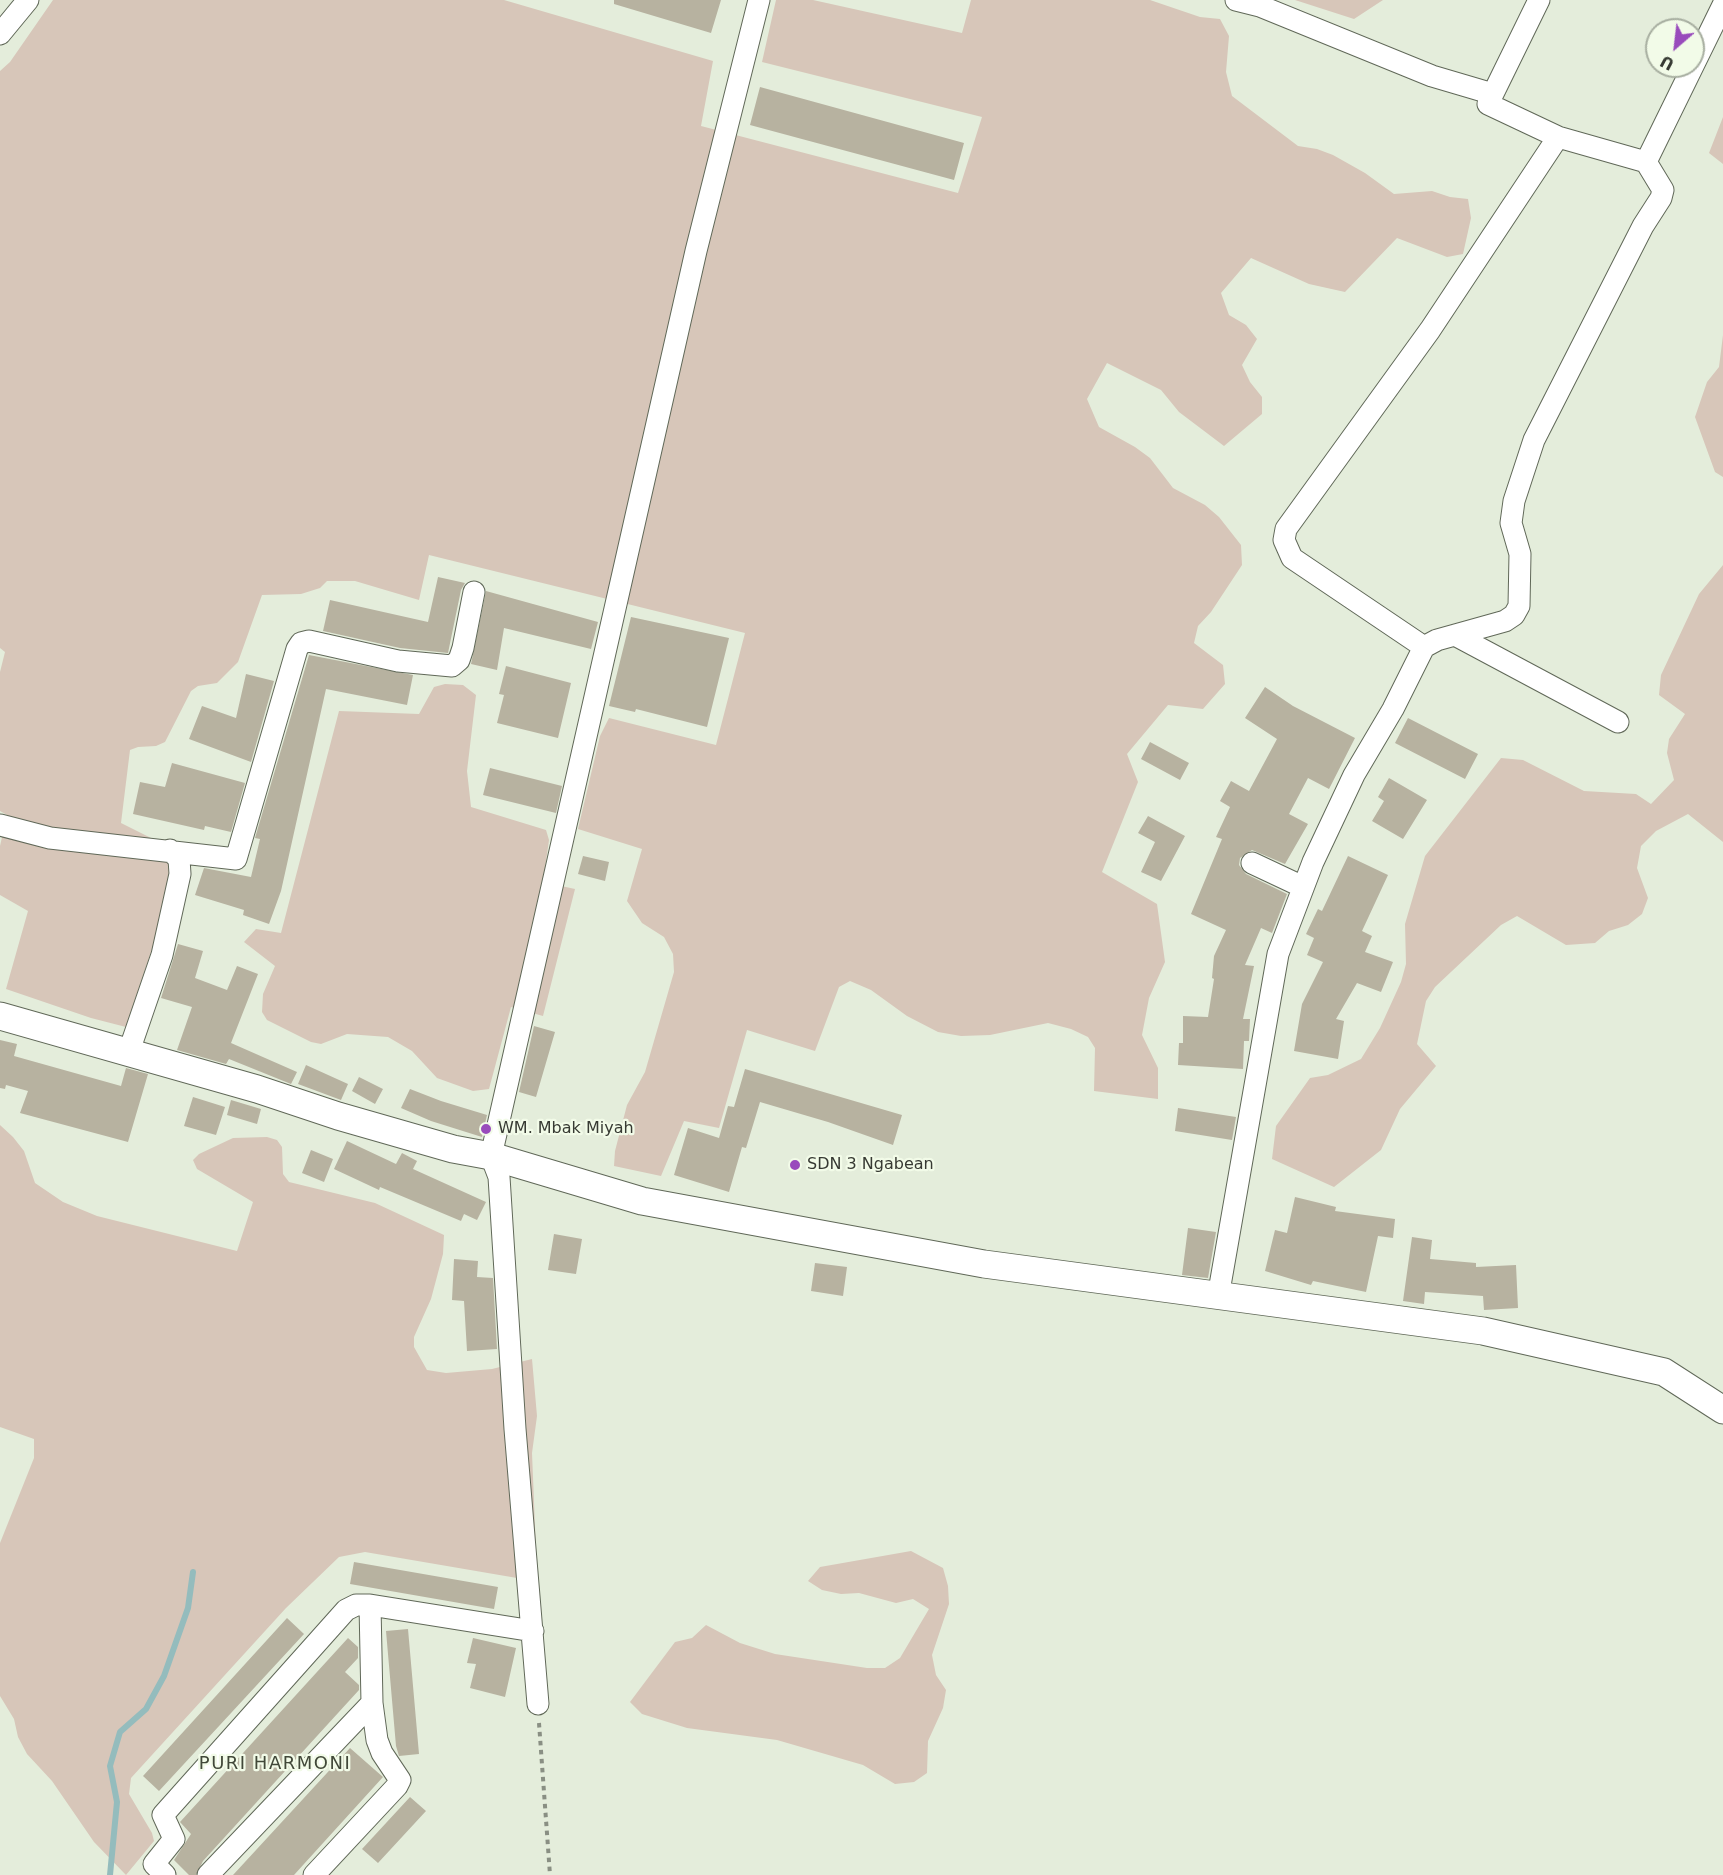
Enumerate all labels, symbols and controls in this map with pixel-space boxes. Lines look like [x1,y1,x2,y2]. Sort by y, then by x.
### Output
north arrow [1645,18,1705,78]
text: U [1657,51,1677,74]
place label: WM. Mbak Miyah [498,1119,634,1139]
marker: WM. Mbak Miyah [479,1122,493,1136]
place label: SDN 3 Ngabean [807,1155,934,1175]
marker: SDN 3 Ngabean [788,1158,802,1172]
district label: PURI HARMONI [199,1753,351,1775]

